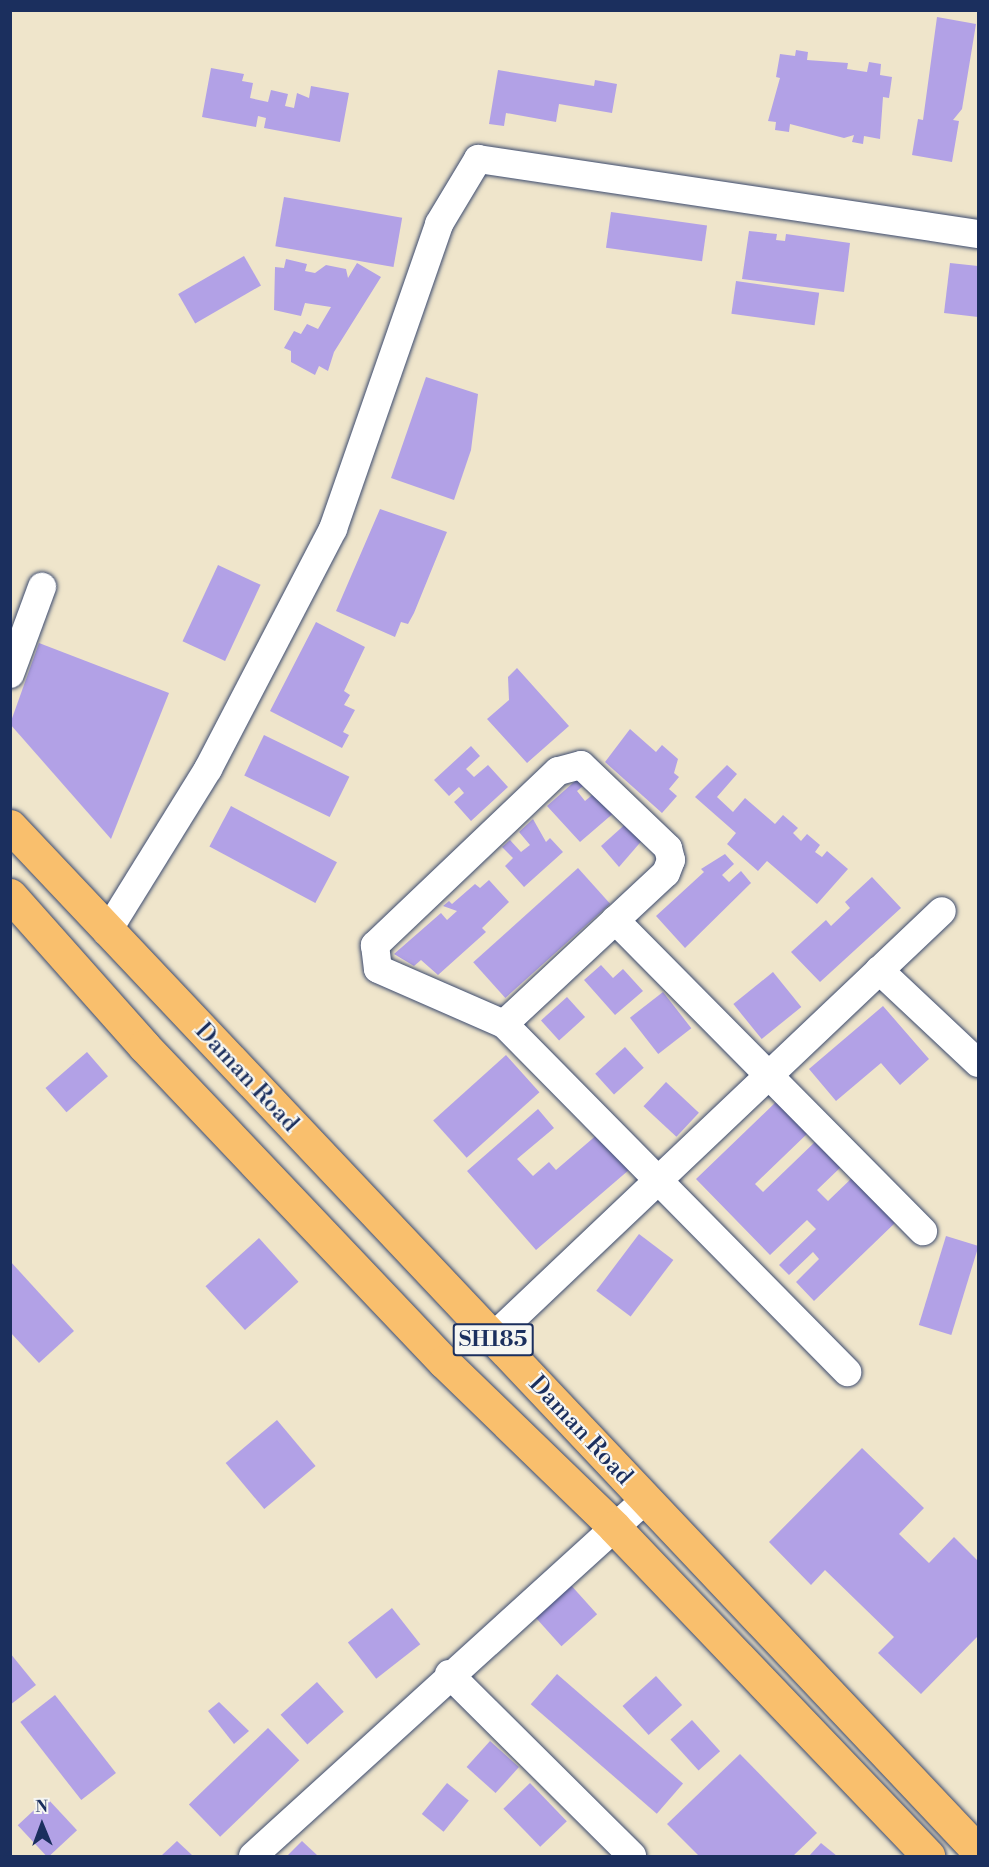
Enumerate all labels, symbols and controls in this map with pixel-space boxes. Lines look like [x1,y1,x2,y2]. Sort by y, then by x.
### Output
street label: Daman Road [188,1017,304,1139]
road number: SH185 [452,1321,534,1359]
street label: Daman Road [522,1370,638,1492]
north arrow [12,1795,72,1855]
text: N [35,1797,48,1817]

